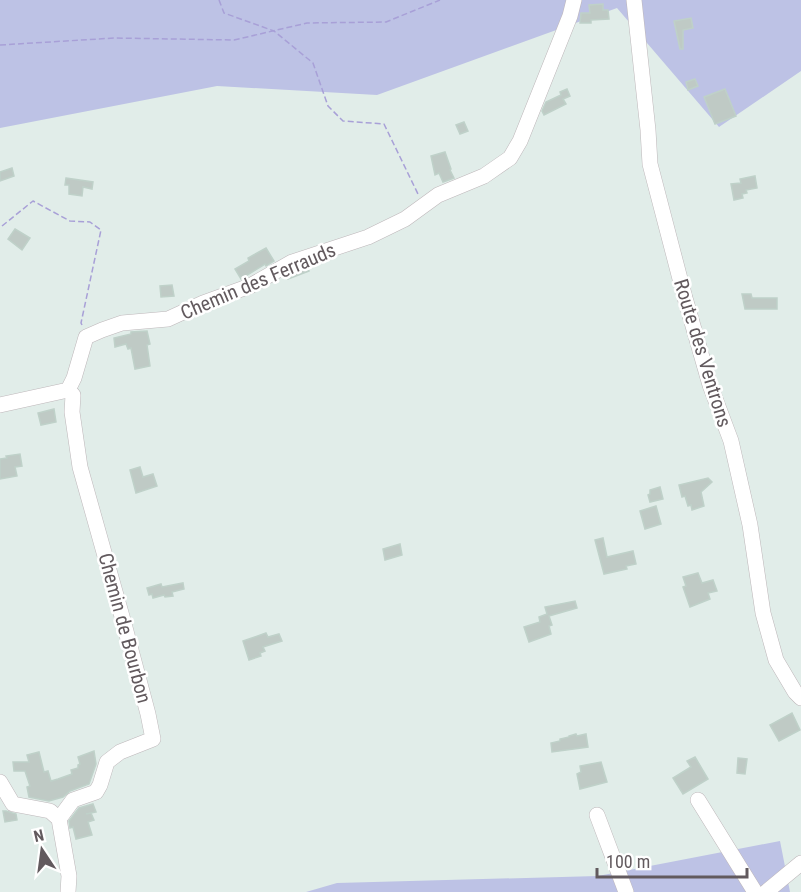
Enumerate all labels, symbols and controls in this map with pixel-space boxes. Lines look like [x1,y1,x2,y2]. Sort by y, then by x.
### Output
street label: Chemin des Ferrauds [177,237,339,325]
street label: Route des Ventrons [669,276,737,430]
street label: Chemin de Bourbon [93,550,157,706]
north arrow [12,820,72,880]
text: N [32,826,46,846]
scale bar [597,841,747,879]
text: 100 m [606,851,650,872]

